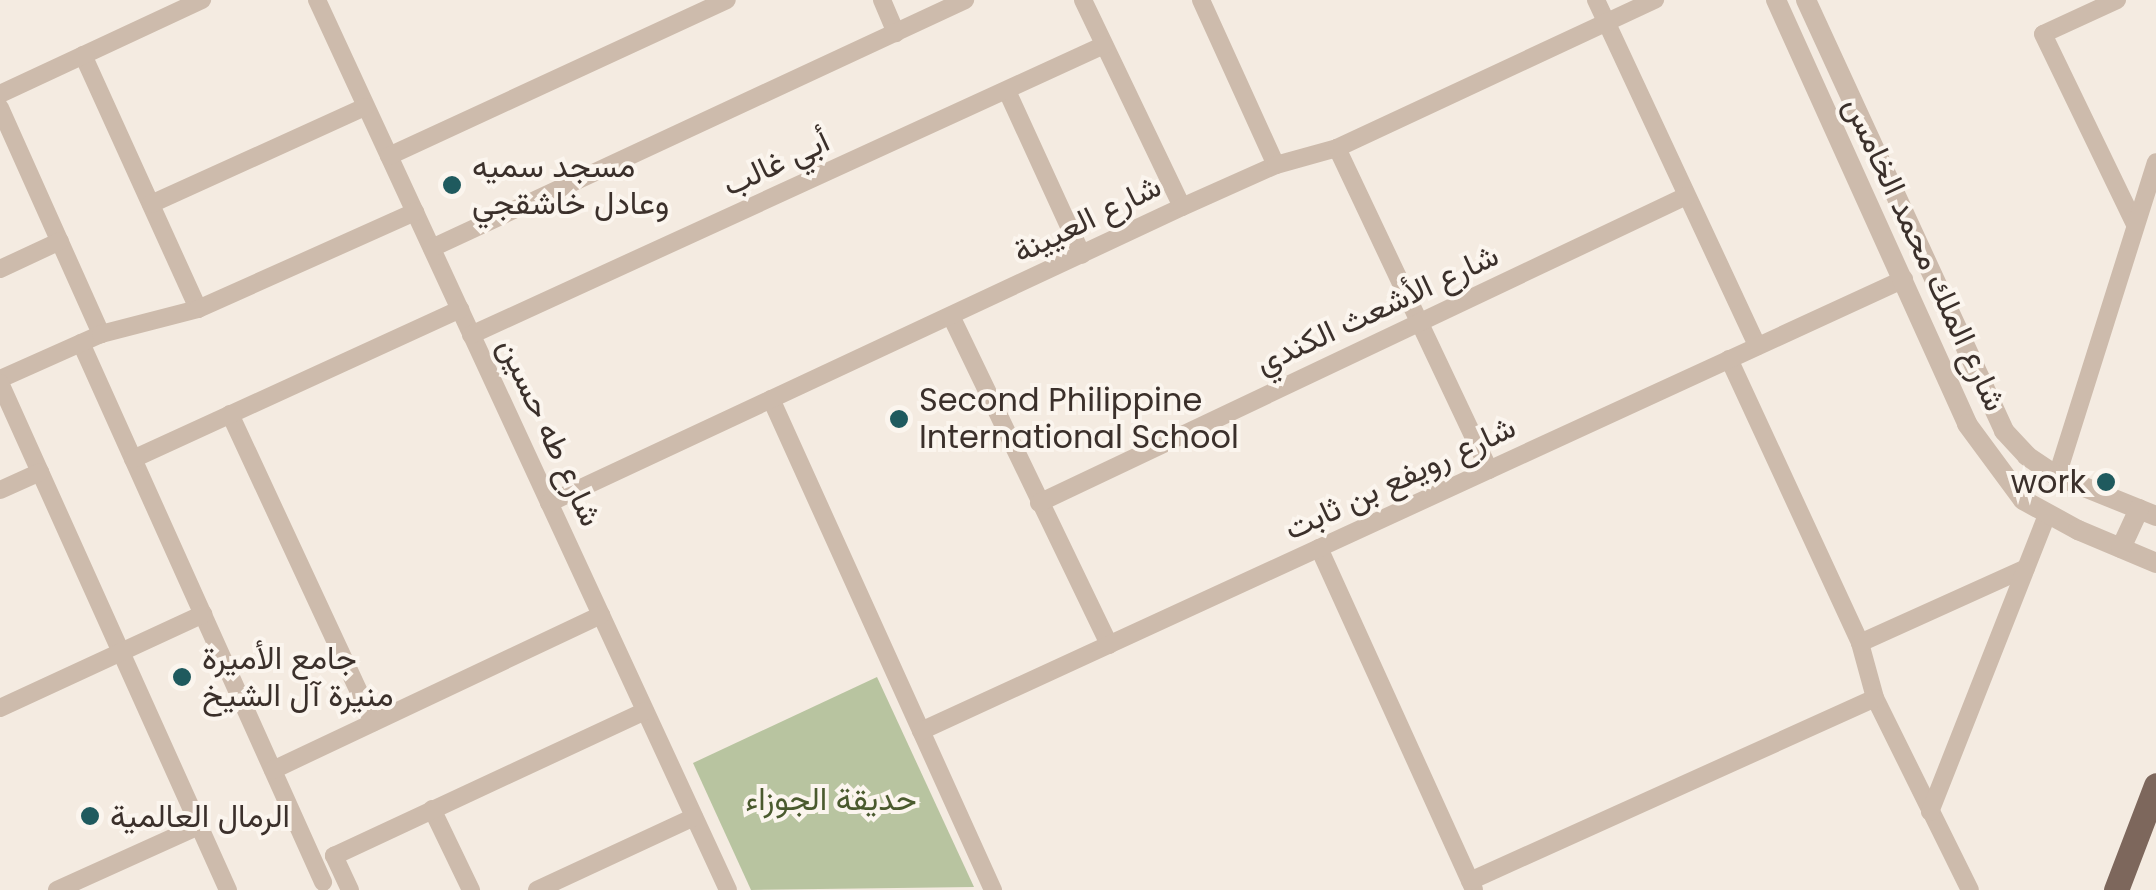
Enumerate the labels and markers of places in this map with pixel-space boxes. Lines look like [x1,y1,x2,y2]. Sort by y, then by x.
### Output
place label: مسجد سميه وعادل خاشقجي [472,148,669,223]
marker: مسجد سميه وعادل خاشقجي [441,174,463,196]
place label: Second Philippine International School [919,382,1239,457]
marker: Second Philippine International School [888,408,910,430]
place label: work [2011,463,2086,501]
marker: work [2095,471,2117,493]
place label: جامع الأميرة منيرة آل الشيخ [202,640,393,715]
marker: جامع الأميرة منيرة آل الشيخ [171,666,193,688]
place label: الرمال العالمية [110,797,290,835]
marker: الرمال العالمية [79,805,101,827]

